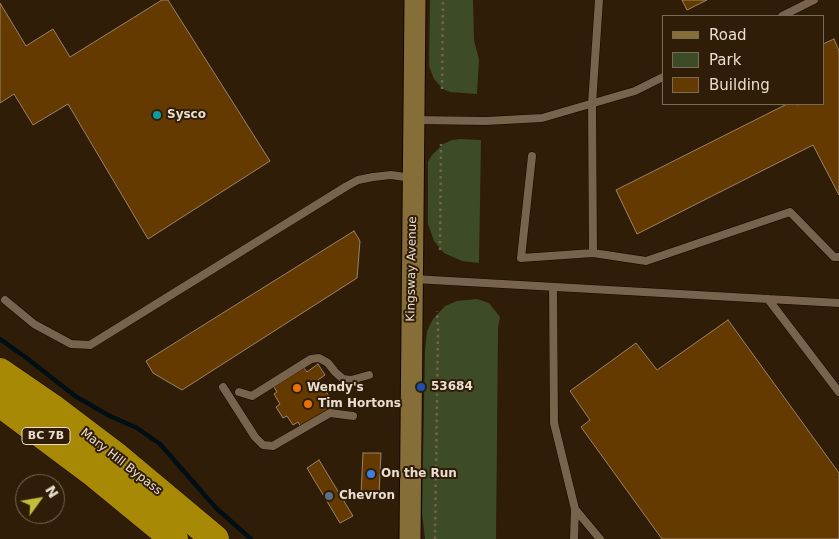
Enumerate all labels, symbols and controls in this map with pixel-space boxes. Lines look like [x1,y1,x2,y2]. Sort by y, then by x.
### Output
legend [662,15,824,105]
text: Road [709,26,747,44]
text: Park [709,51,741,69]
text: Building [709,76,770,94]
place label: Sysco [167,108,206,122]
marker: Sysco [151,109,163,121]
street label: Kingsway Avenue [404,216,420,322]
place label: 53684 [431,380,473,394]
place label: Wendy's [307,381,364,395]
marker: 53684 [415,381,427,393]
marker: Wendy's [291,382,303,394]
place label: Tim Hortons [318,397,401,411]
marker: Tim Hortons [302,398,314,410]
street label: Mary Hill Bypass [77,426,165,498]
road number: BC 7B [22,428,70,444]
place label: On the Run [381,467,457,481]
marker: On the Run [365,468,377,480]
north arrow [15,474,65,524]
text: N [42,482,62,501]
place label: Chevron [339,489,395,503]
marker: Chevron [323,490,335,502]

